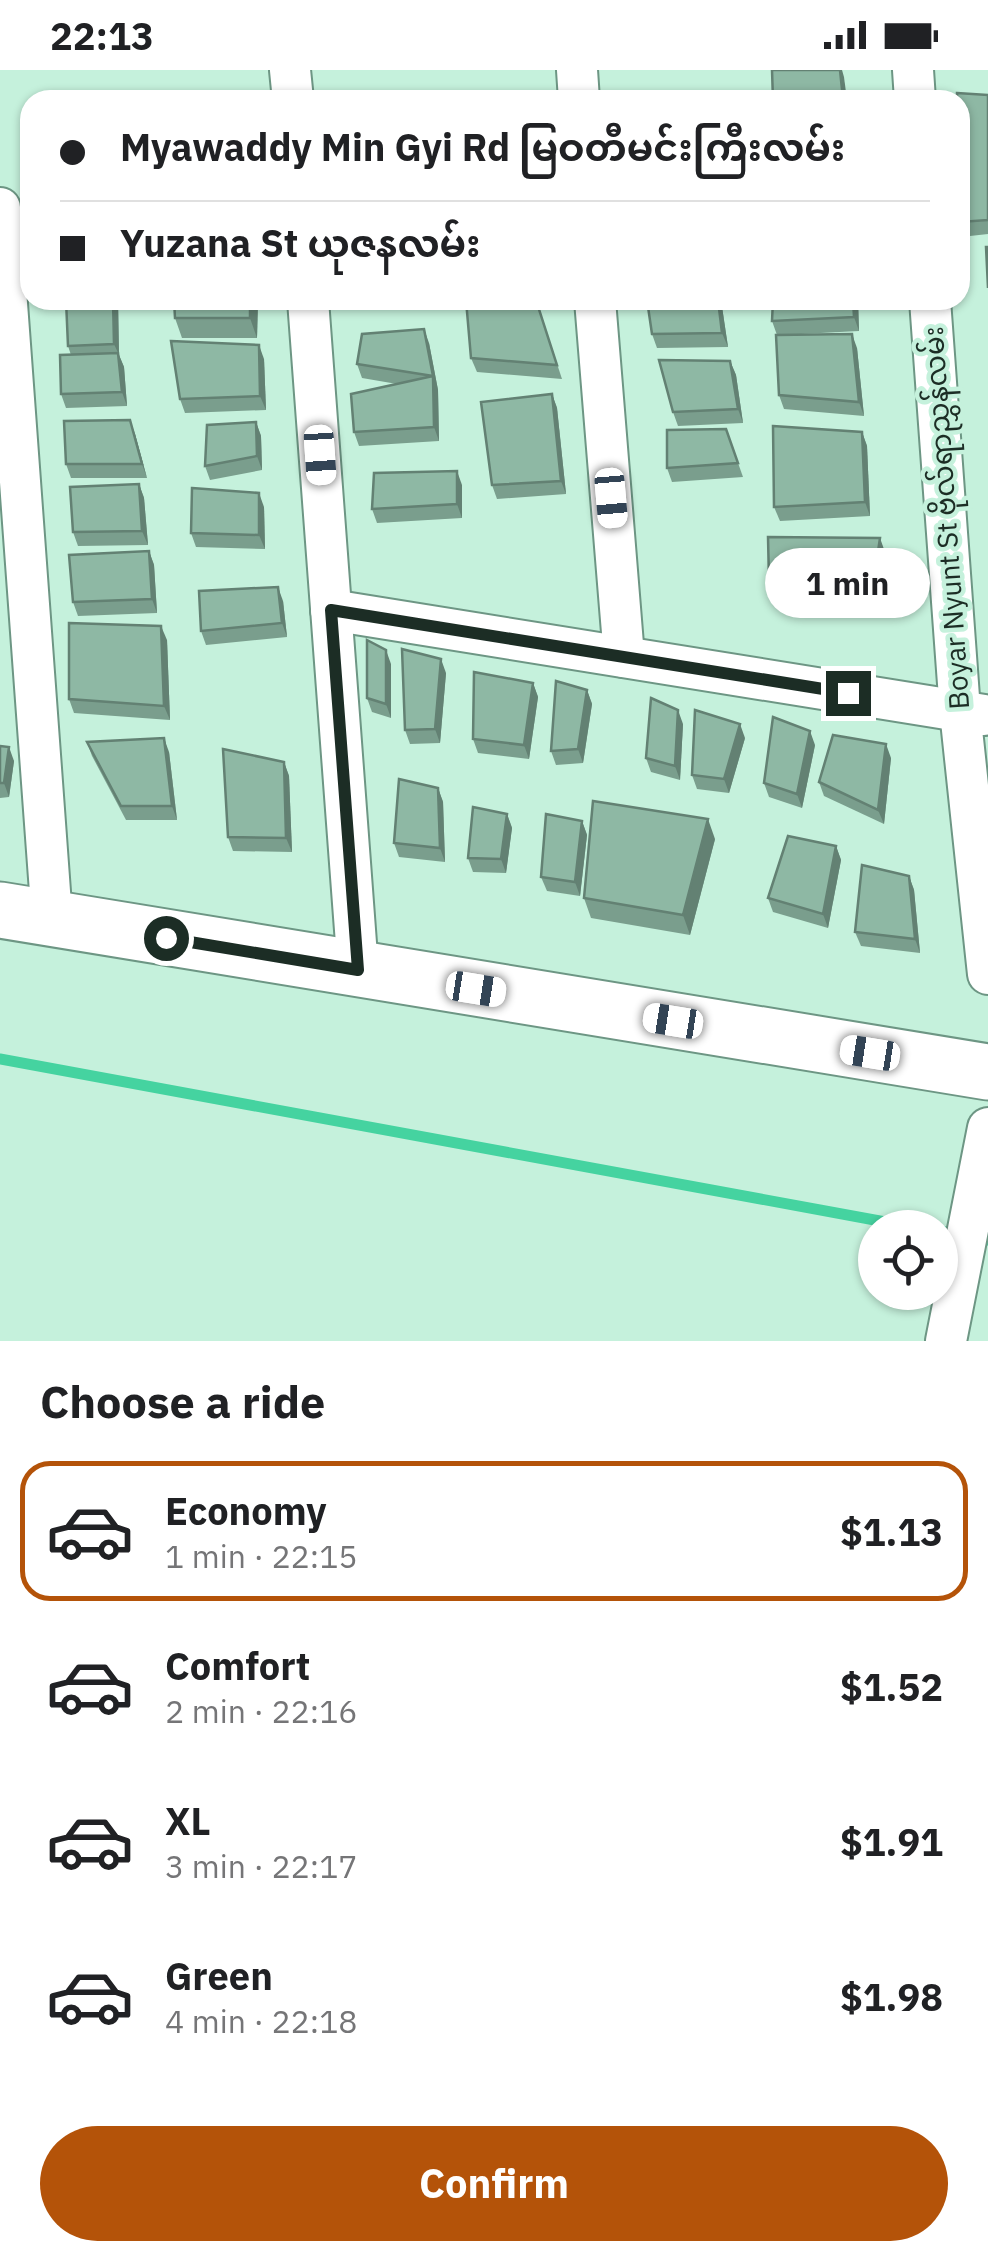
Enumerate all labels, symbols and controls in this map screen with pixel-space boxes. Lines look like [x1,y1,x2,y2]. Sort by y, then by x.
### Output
text: 22:13 [50,11,154,60]
text: Myawaddy Min Gyi Rd မြဝတီမင်းကြီးလမ်း [120,122,845,171]
text: Yuzana St ယုဇနလမ်း [120,218,481,267]
street label: Boyar Nyunt St ဗိုလ်ရာညွှန်လမ်း [914,325,982,711]
car [303,424,337,486]
car [593,467,629,529]
callout: 1 min [766,548,930,618]
text: 1 min [806,562,889,604]
route end [826,671,871,716]
route start [144,916,189,961]
car [444,969,508,1009]
car [641,1001,705,1041]
car [838,1033,902,1073]
map controls [858,1210,958,1310]
button: locate [858,1210,958,1310]
text: Choose a ride [40,1372,325,1430]
icon: car [45,1486,135,1576]
text: Economy [165,1486,327,1535]
text: $1.13 [840,1507,943,1556]
text: 1 min · 22:15 [165,1535,358,1577]
icon: car [45,1641,135,1731]
text: Comfort [165,1641,310,1690]
text: $1.52 [840,1662,943,1711]
text: 2 min · 22:16 [165,1690,358,1732]
icon: car [45,1796,135,1886]
text: XL [165,1796,211,1845]
text: $1.91 [840,1817,943,1866]
text: 3 min · 22:17 [165,1845,358,1887]
icon: car [45,1951,135,2041]
text: Green [165,1951,273,2000]
text: $1.98 [840,1972,943,2021]
text: 4 min · 22:18 [165,2000,358,2042]
button: Confirm [40,2126,948,2241]

